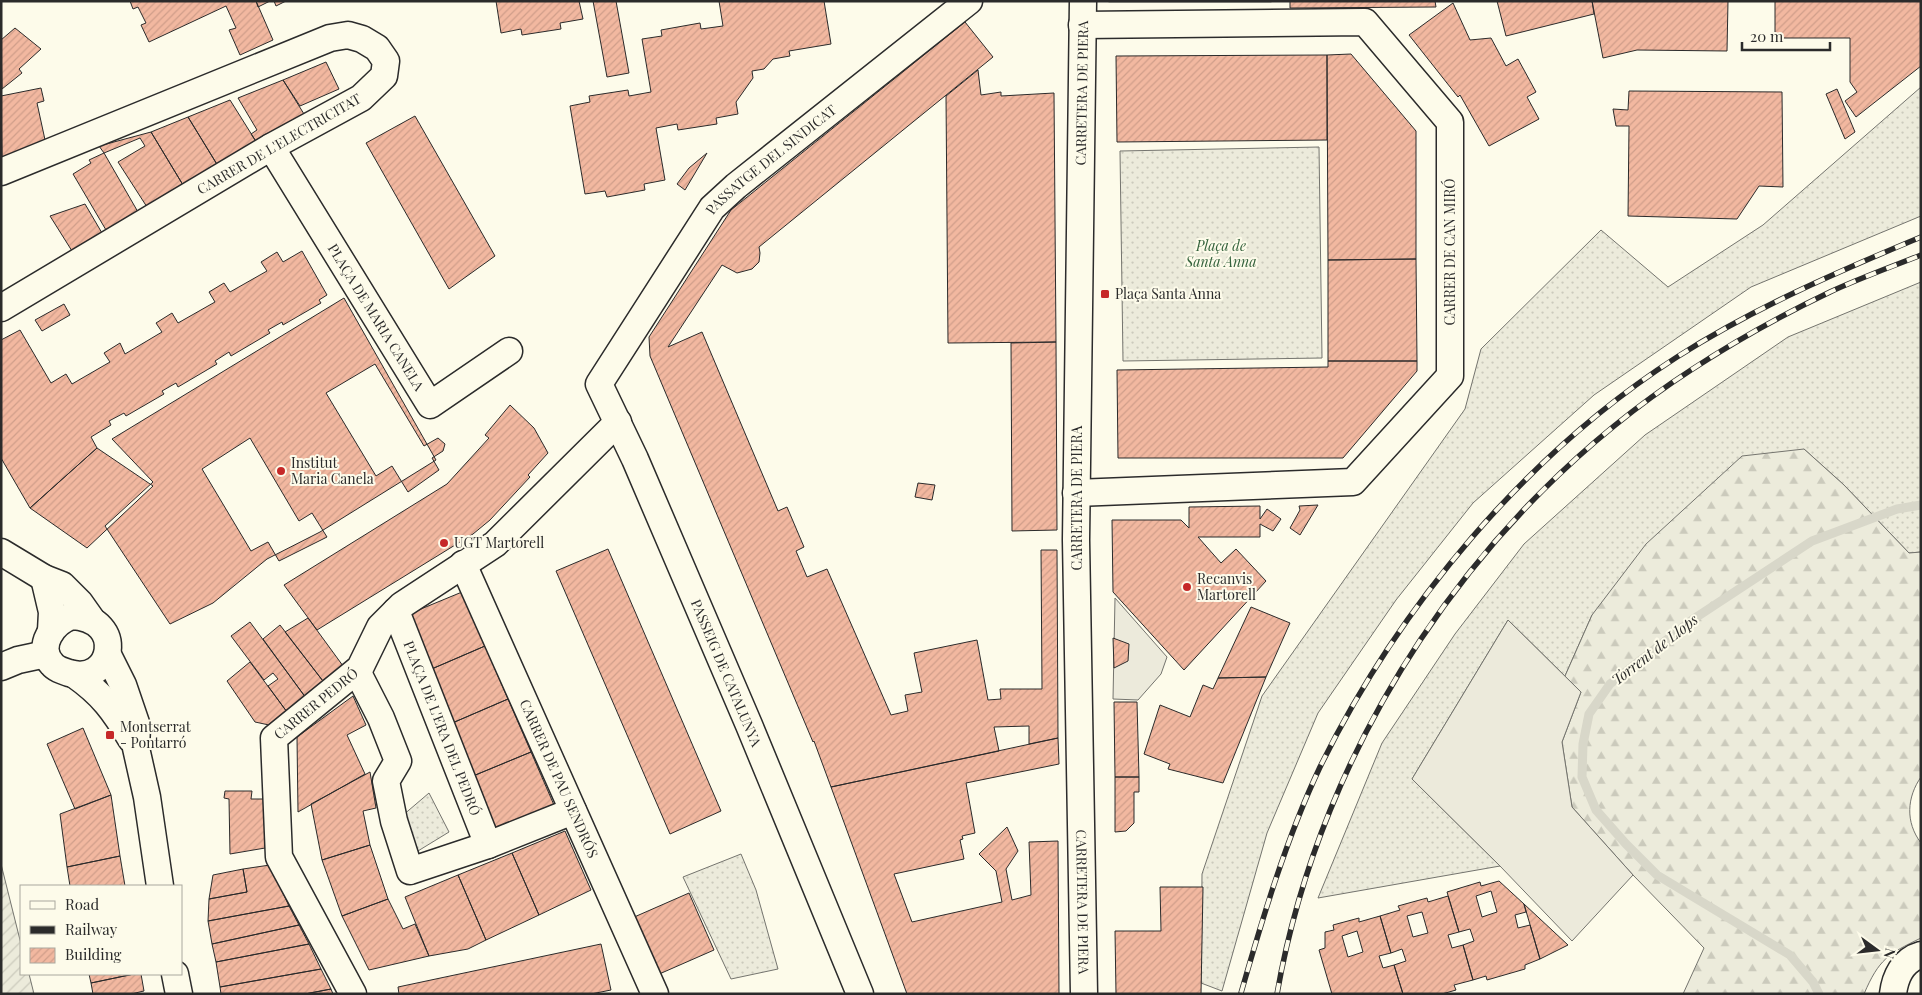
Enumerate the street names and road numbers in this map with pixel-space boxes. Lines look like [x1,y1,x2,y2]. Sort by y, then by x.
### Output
street label: CARRETERA DE PIERA [1071,20,1092,166]
street label: CARRER DE L'ELECTRICITAT [193,89,365,198]
street label: PASSATGE DEL SINDICAT [701,100,840,218]
street label: CARRER DE CAN MIRÓ [1440,178,1459,326]
street label: PLAÇA DE MARIA CANELA [324,240,429,394]
street label: CARRETERA DE PIERA [1067,425,1086,570]
street label: PASSEIG DE CATALUNYA [687,596,766,750]
street label: PLAÇA DE L'ERA DEL PEDRÓ [400,638,486,818]
street label: CARRER PEDRÓ [270,663,362,743]
street label: CARRER DE PAU SENDRÓS [516,696,603,861]
street label: CARRETERA DE PIERA [1072,829,1094,975]

